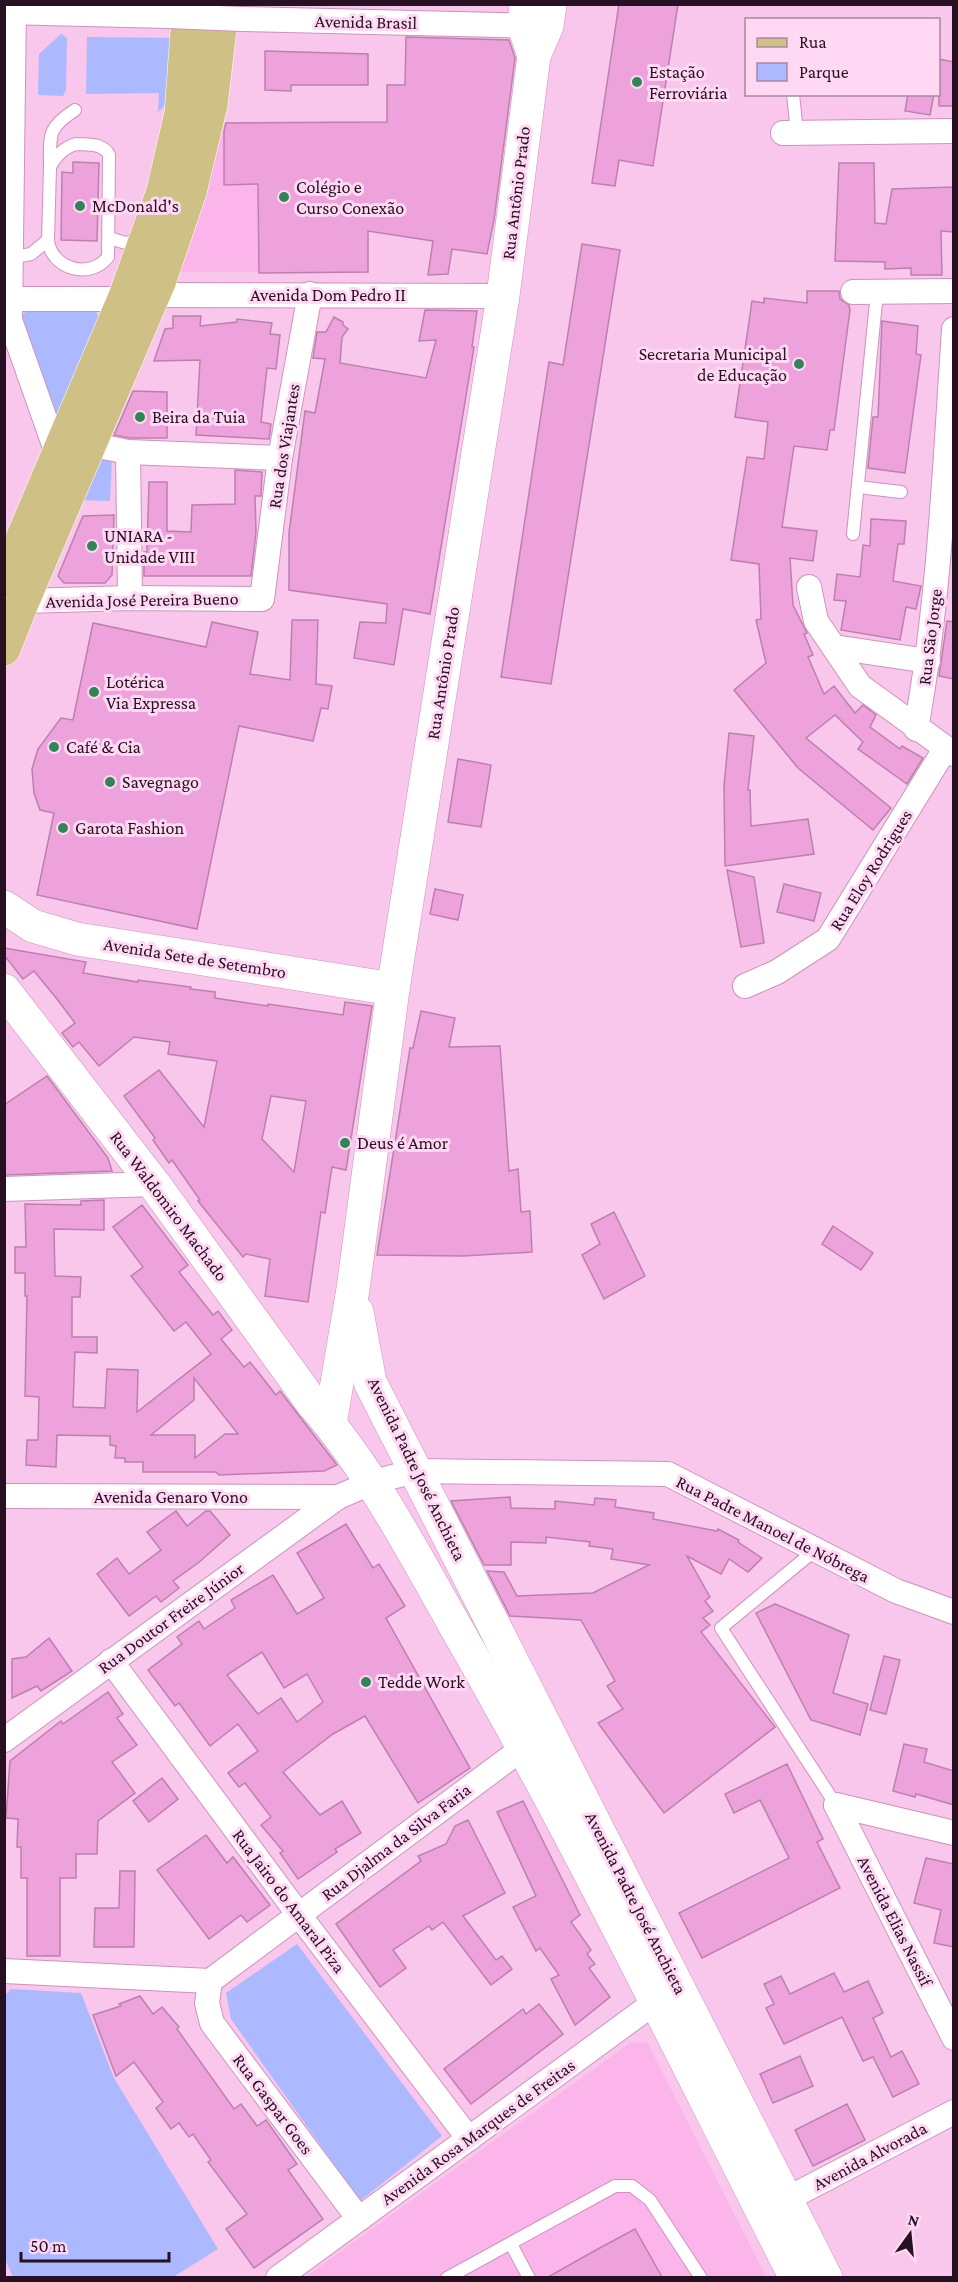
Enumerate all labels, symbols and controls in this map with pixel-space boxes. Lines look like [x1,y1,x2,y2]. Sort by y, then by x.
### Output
street label: Avenida Brasil [315,11,418,33]
legend [745,18,940,96]
text: Rua [799,32,827,52]
place label: Estação Ferroviária [649,62,728,103]
text: Parque [799,62,849,82]
marker: Estação Ferroviária [630,75,644,89]
street label: Rua Antônio Prado [498,125,534,261]
place label: Colégio e Curso Conexão [296,177,404,218]
marker: Colégio e Curso Conexão [277,190,291,204]
place label: McDonald's [92,196,179,216]
marker: McDonald's [73,199,87,213]
street label: Avenida Dom Pedro II [250,285,406,305]
place label: Secretaria Municipal de Educação [639,344,787,385]
marker: Secretaria Municipal de Educação [792,357,806,371]
street label: Rua dos Viajantes [264,382,305,510]
place label: Beira da Tuia [152,407,246,427]
marker: Beira da Tuia [133,410,147,424]
place label: UNIARA - Unidade VIII [104,526,195,567]
marker: UNIARA - Unidade VIII [85,539,99,553]
street label: Avenida José Pereira Bueno [45,588,239,612]
street label: Rua São Jorge [914,588,946,686]
street label: Rua Antônio Prado [423,605,463,741]
place label: Lotérica Via Expressa [106,672,196,713]
marker: Lotérica Via Expressa [87,685,101,699]
place label: Café & Cia [66,737,141,757]
marker: Café & Cia [47,740,61,754]
place label: Savegnago [122,772,199,792]
marker: Savegnago [103,775,117,789]
street label: Rua Eloy Rodrigues [826,806,916,934]
place label: Garota Fashion [75,818,184,838]
marker: Garota Fashion [56,821,70,835]
street label: Avenida Sete de Setembro [102,934,288,982]
street label: Rua Waldomiro Machado [106,1127,232,1285]
place label: Deus é Amor [357,1133,449,1153]
marker: Deus é Amor [338,1136,352,1150]
street label: Avenida Padre José Anchieta [364,1374,470,1564]
street label: Rua Padre Manoel de Nóbrega [673,1471,873,1587]
street label: Avenida Genaro Vono [94,1487,248,1507]
street label: Rua Doutor Freire Júnior [94,1558,248,1678]
place label: Tedde Work [378,1672,465,1692]
marker: Tedde Work [359,1675,373,1689]
street label: Rua Djalma da Silva Faria [317,1779,475,1906]
street label: Avenida Padre José Anchieta [581,1809,691,1997]
street label: Rua Jairo do Amaral Piza [228,1825,350,1977]
street label: Avenida Elias Nassif [853,1852,937,1991]
street label: Rua Gaspar Goes [229,2050,317,2158]
street label: Avenida Rosa Marques de Freitas [377,2055,579,2209]
street label: Avenida Alvorada [810,2118,930,2194]
north arrow [880,2204,940,2264]
text: N [906,2210,921,2230]
scale bar [21,2225,170,2263]
text: 50 m [30,2236,67,2256]

